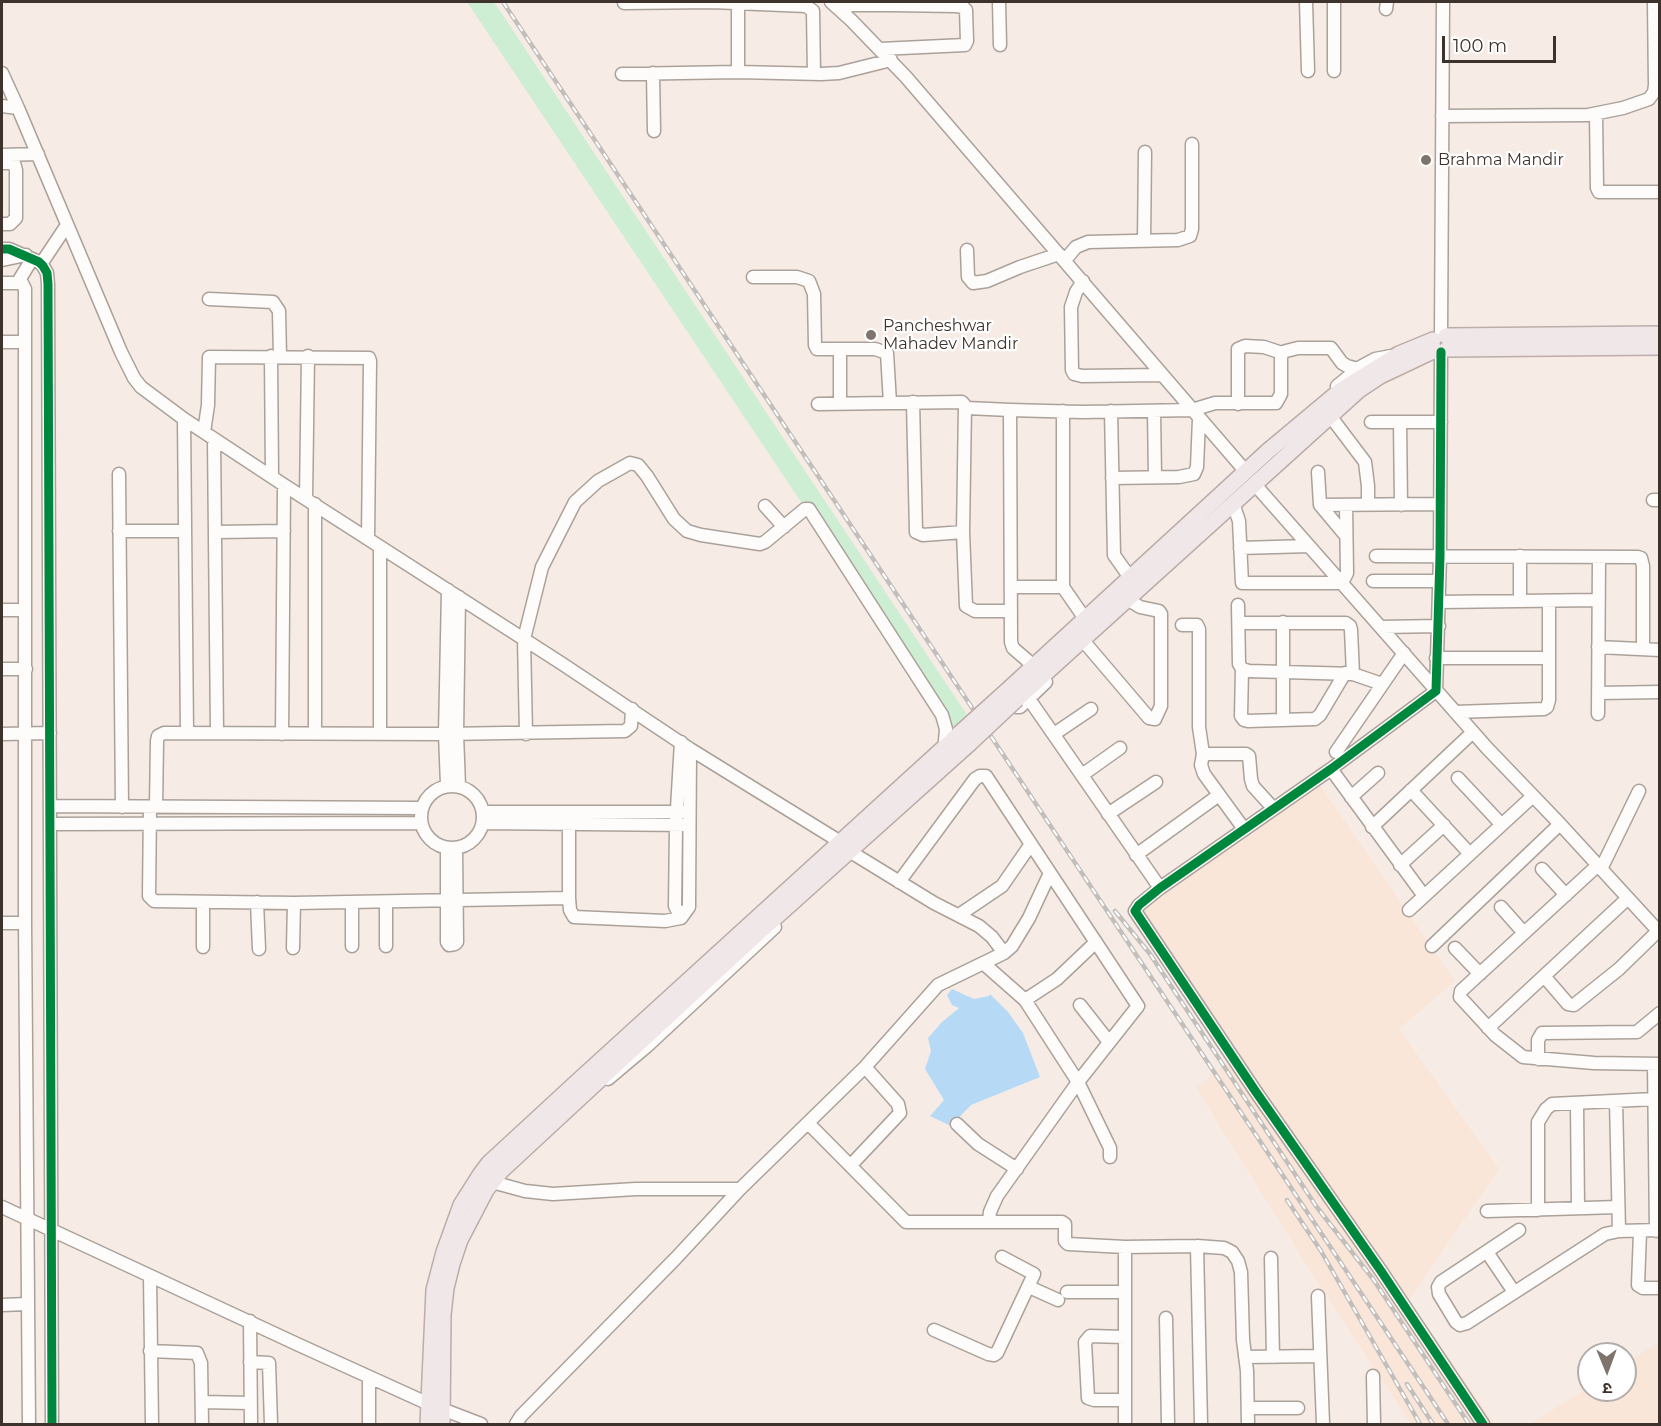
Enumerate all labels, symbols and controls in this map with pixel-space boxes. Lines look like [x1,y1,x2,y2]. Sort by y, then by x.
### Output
scale bar [1445,24,1559,62]
text: 100 m [1453,35,1507,57]
place label: Brahma Mandir [1438,150,1564,170]
marker: Brahma Mandir [1419,153,1433,167]
place label: Pancheshwar Mahadev Mandir [883,316,1018,354]
marker: Pancheshwar Mahadev Mandir [864,328,878,342]
north arrow [1577,1342,1637,1402]
text: उ [1602,1379,1612,1398]

